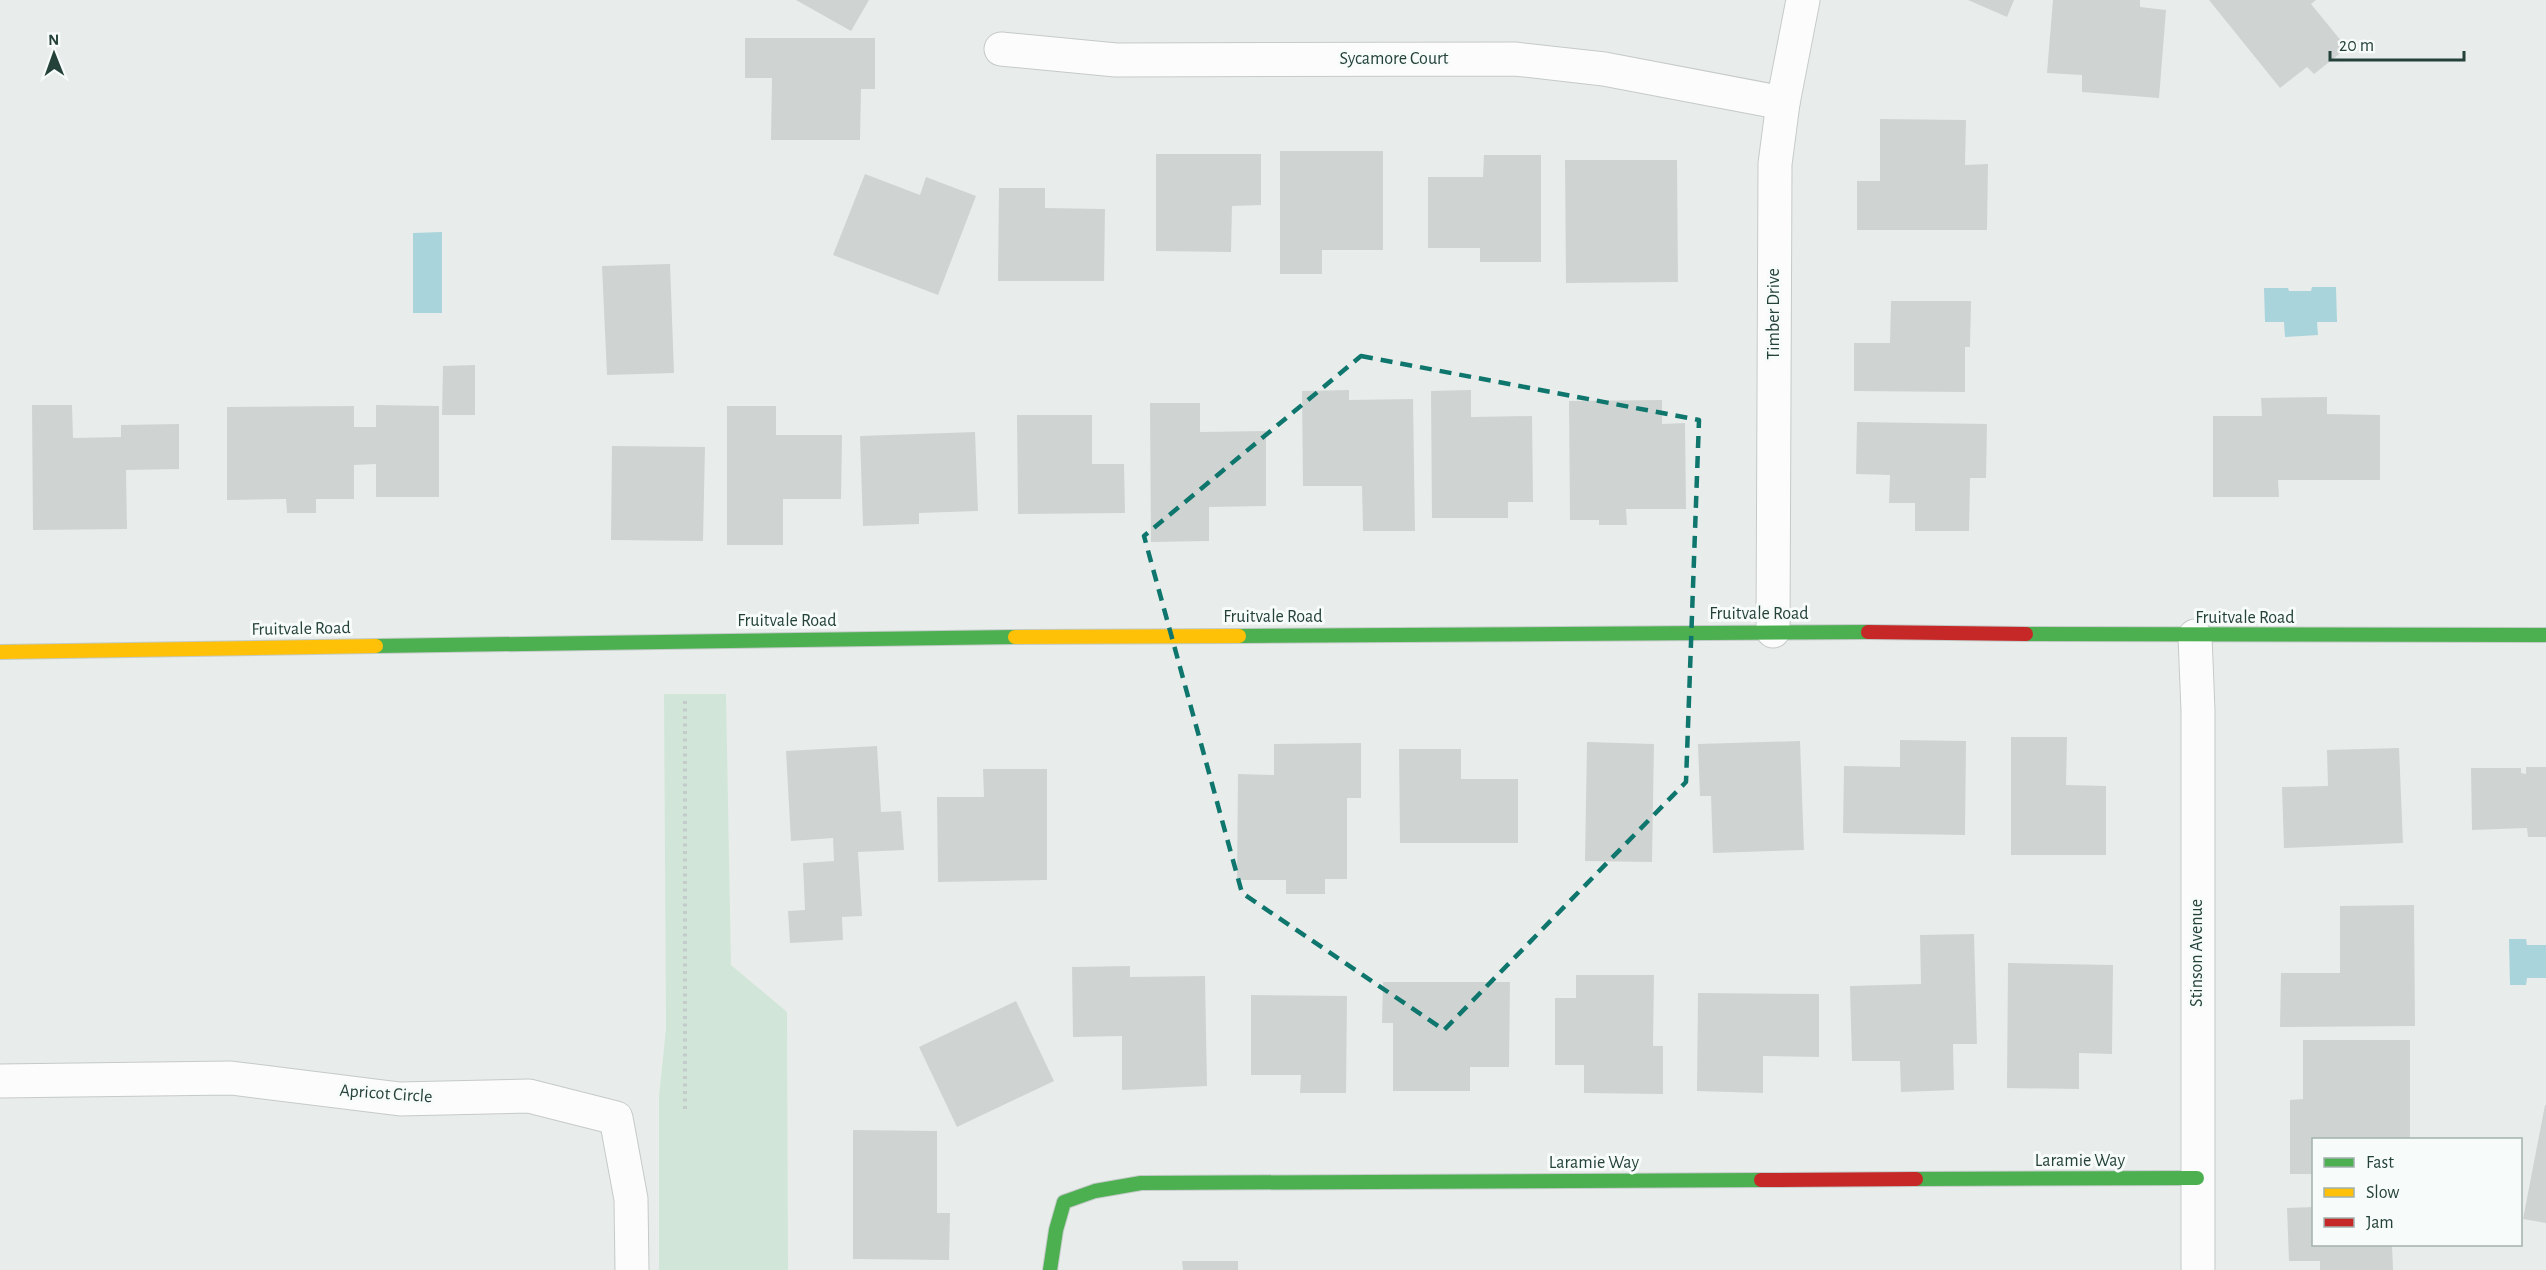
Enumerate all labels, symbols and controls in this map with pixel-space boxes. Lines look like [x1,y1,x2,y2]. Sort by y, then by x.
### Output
north arrow [24,24,84,84]
scale bar [2330,24,2464,62]
text: N [48,32,59,48]
text: 20 m [2339,37,2374,55]
street label: Sycamore Court [1340,50,1449,68]
street label: Timber Drive [1765,268,1783,360]
street label: Fruitvale Road [1709,605,1809,623]
street label: Fruitvale Road [1223,608,1323,626]
street label: Fruitvale Road [2195,609,2295,627]
street label: Fruitvale Road [737,612,837,630]
street label: Fruitvale Road [251,619,351,639]
street label: Stinson Avenue [2188,899,2206,1007]
street label: Apricot Circle [339,1082,433,1106]
legend [2312,1138,2522,1246]
street label: Laramie Way [2035,1152,2125,1170]
street label: Laramie Way [1549,1154,1639,1172]
text: Fast [2366,1154,2394,1172]
text: Slow [2366,1184,2399,1202]
text: Jam [2366,1214,2394,1232]

